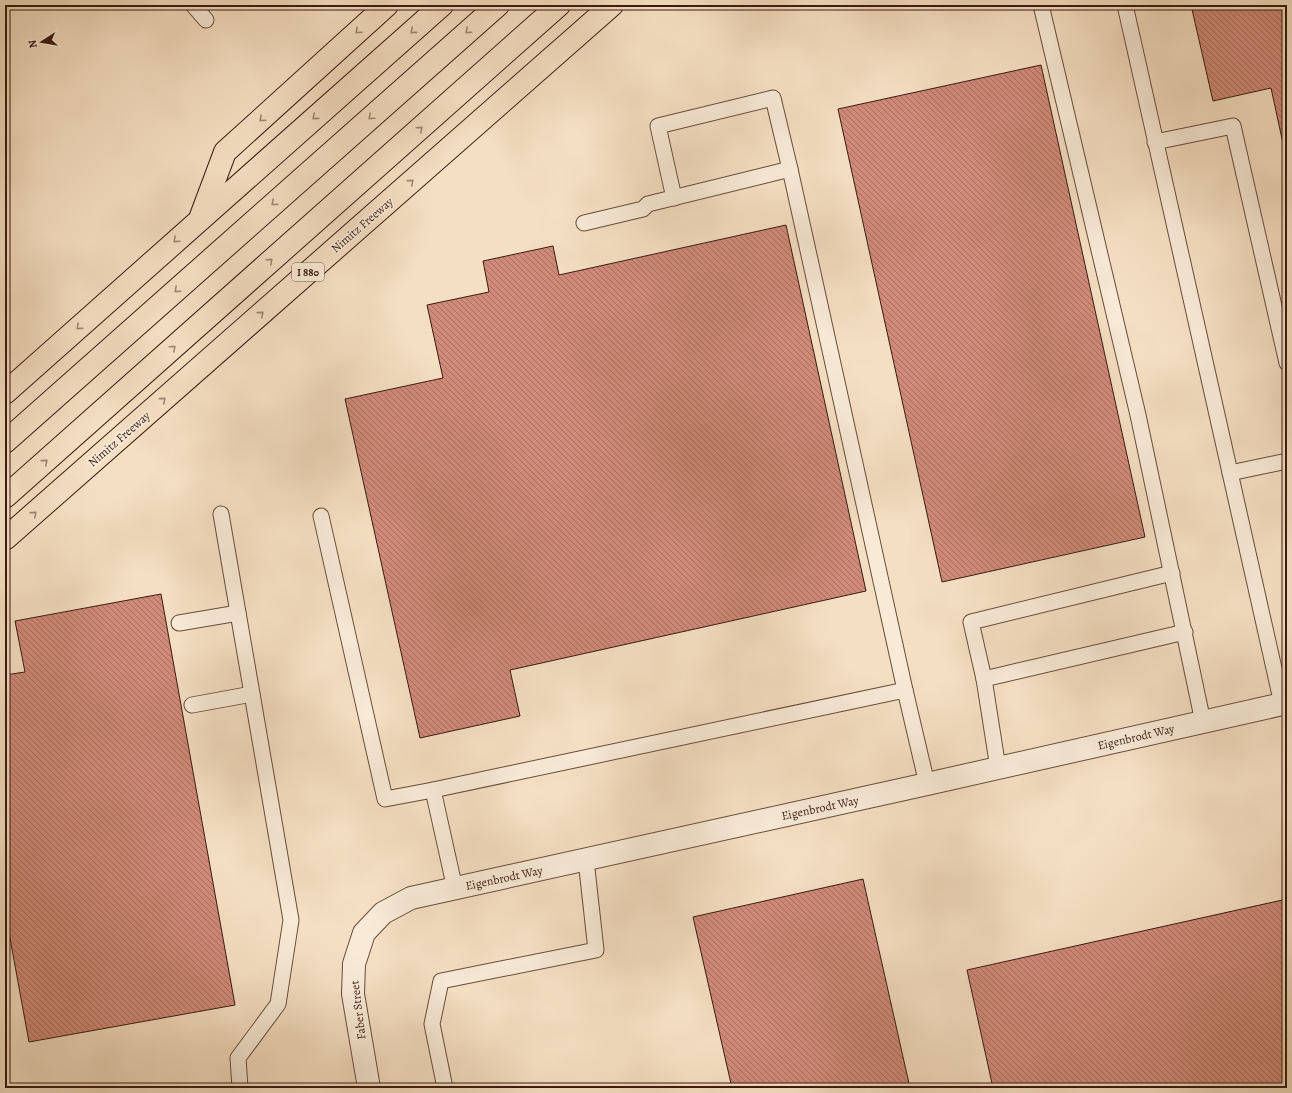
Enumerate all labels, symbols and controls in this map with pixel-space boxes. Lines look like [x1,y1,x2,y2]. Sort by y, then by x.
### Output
north arrow [22,22,62,62]
one-way arrow [410,26,417,33]
one-way arrow [466,26,473,33]
one-way arrow [356,27,363,34]
text: N [25,38,41,49]
one-way arrow [312,112,320,119]
one-way arrow [368,113,376,120]
one-way arrow [259,114,267,121]
one-way arrow [415,126,423,133]
one-way arrow [406,179,414,186]
street label: Nimitz Freeway [328,193,397,256]
one-way arrow [271,199,279,206]
one-way arrow [173,235,181,243]
one-way arrow [265,259,273,266]
road number: I 880 [292,263,324,281]
one-way arrow [174,285,182,292]
one-way arrow [256,311,264,319]
one-way arrow [76,322,84,329]
one-way arrow [168,345,176,352]
one-way arrow [159,398,166,405]
street label: Nimitz Freeway [85,407,154,470]
one-way arrow [40,460,47,467]
one-way arrow [30,511,37,518]
street label: Eigenbrodt Way [1096,720,1177,754]
street label: Eigenbrodt Way [780,792,861,824]
street label: Eigenbrodt Way [464,862,545,894]
street label: Faber Street [346,980,370,1040]

